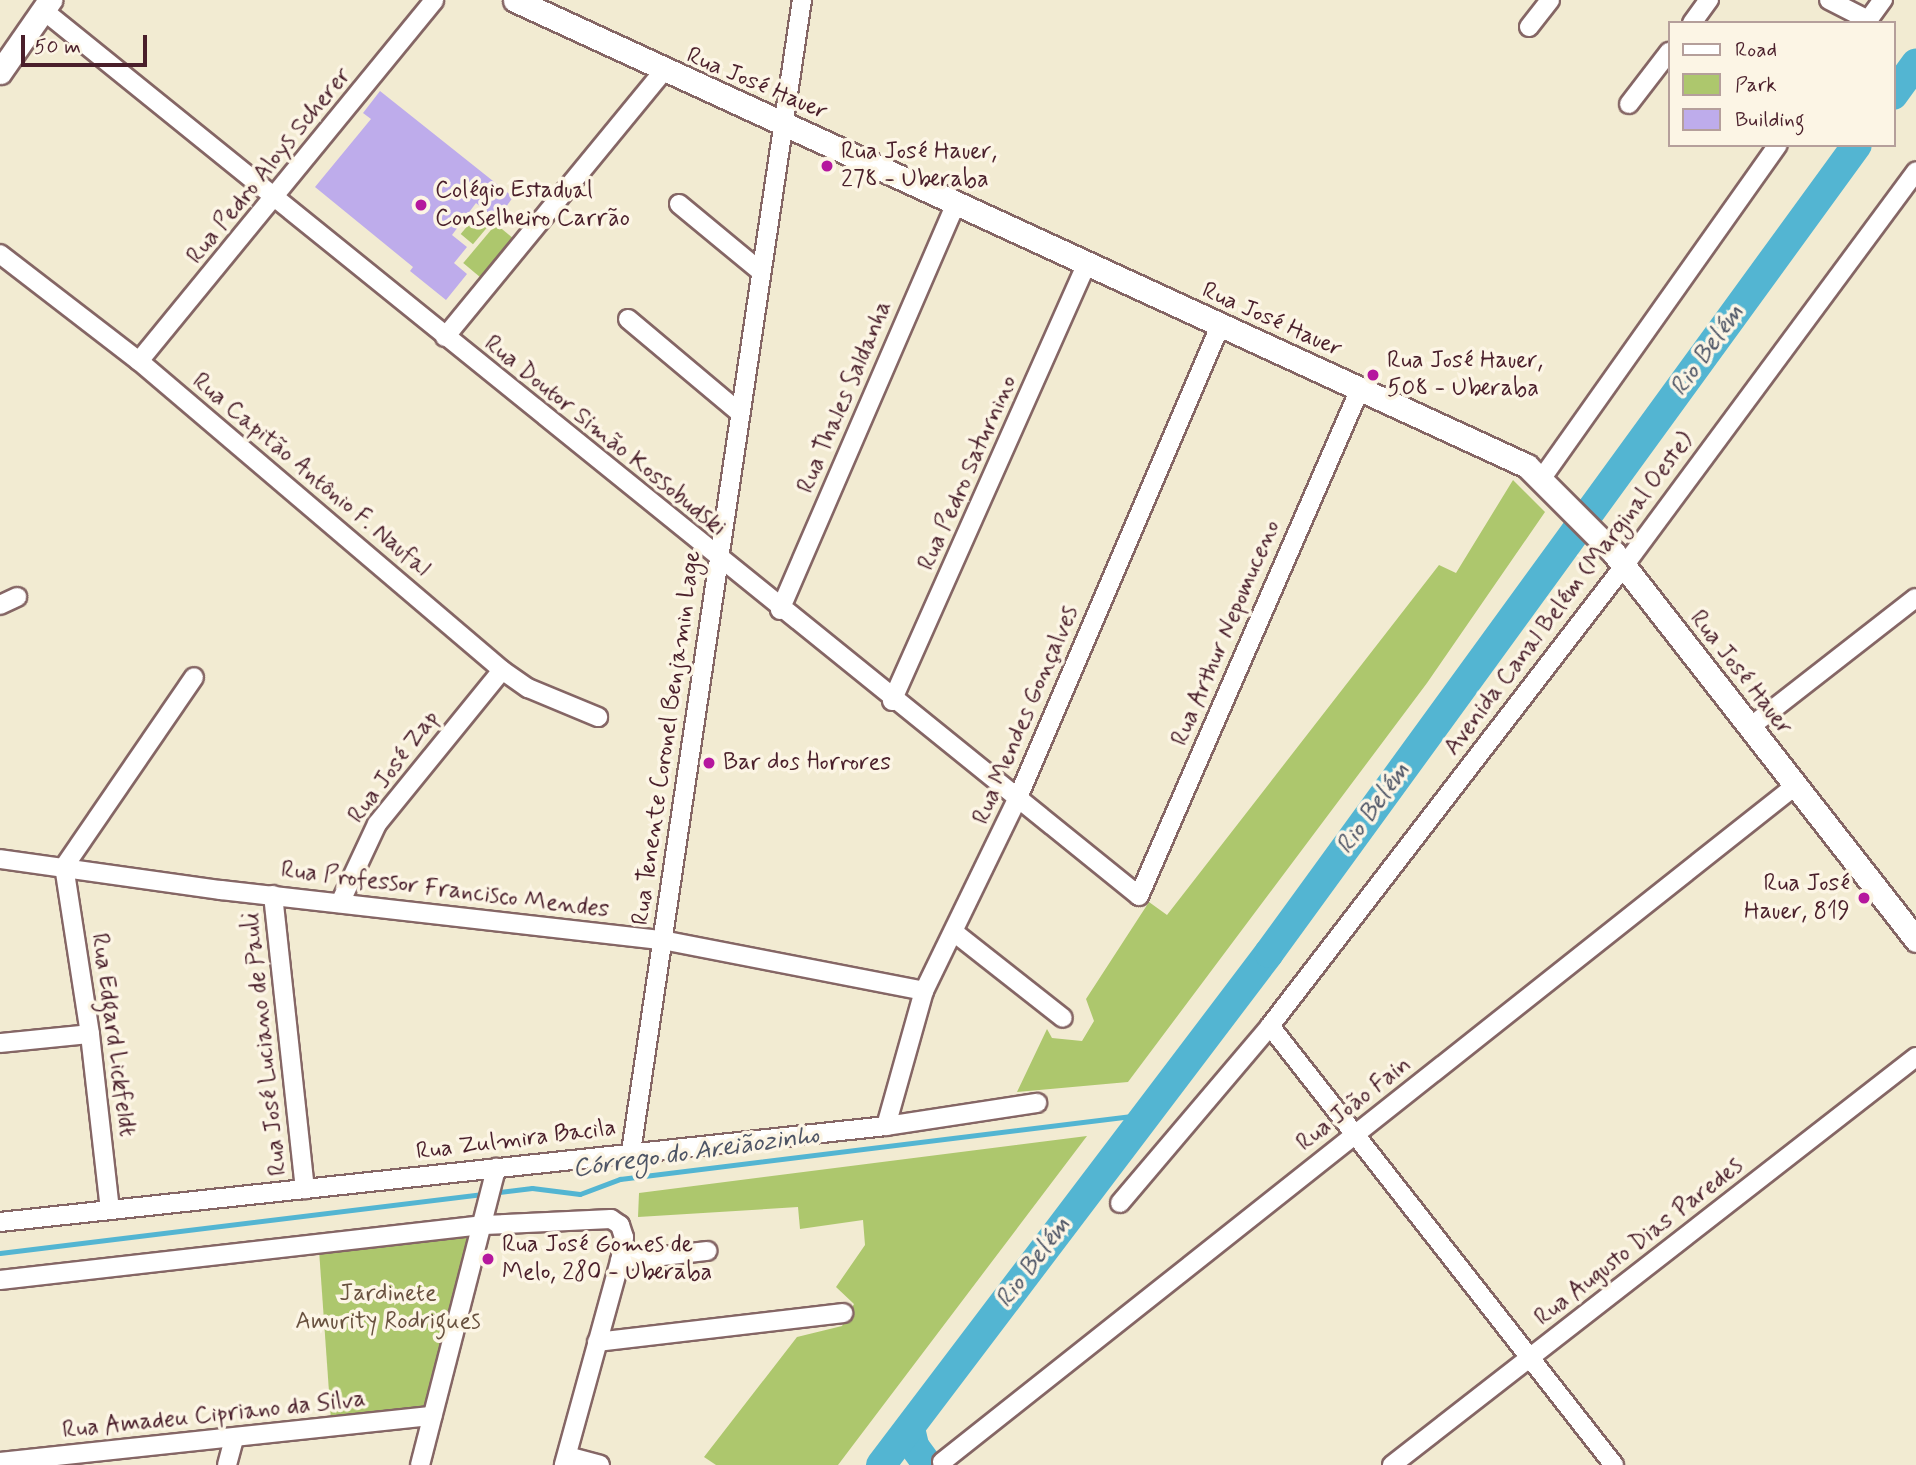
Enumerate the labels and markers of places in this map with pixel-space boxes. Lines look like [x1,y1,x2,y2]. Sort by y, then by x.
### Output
place label: Rua José Hauer, 278 - Uberaba [841,138,998,194]
marker: Rua José Hauer, 278 - Uberaba [819,158,835,174]
place label: Colégio Estadual Conselheiro Carrão [435,177,630,233]
marker: Colégio Estadual Conselheiro Carrão [413,197,429,213]
place label: Rua José Hauer, 508 - Uberaba [1387,347,1544,403]
marker: Rua José Hauer, 508 - Uberaba [1365,367,1381,383]
place label: Bar dos Horrores [723,749,892,777]
marker: Bar dos Horrores [701,755,717,771]
place label: Rua José Hauer, 819 [1744,870,1850,926]
marker: Rua José Hauer, 819 [1856,890,1872,906]
place label: Rua José Gomes de Melo, 280 - Uberaba [502,1231,712,1287]
marker: Rua José Gomes de Melo, 280 - Uberaba [480,1251,496,1267]

